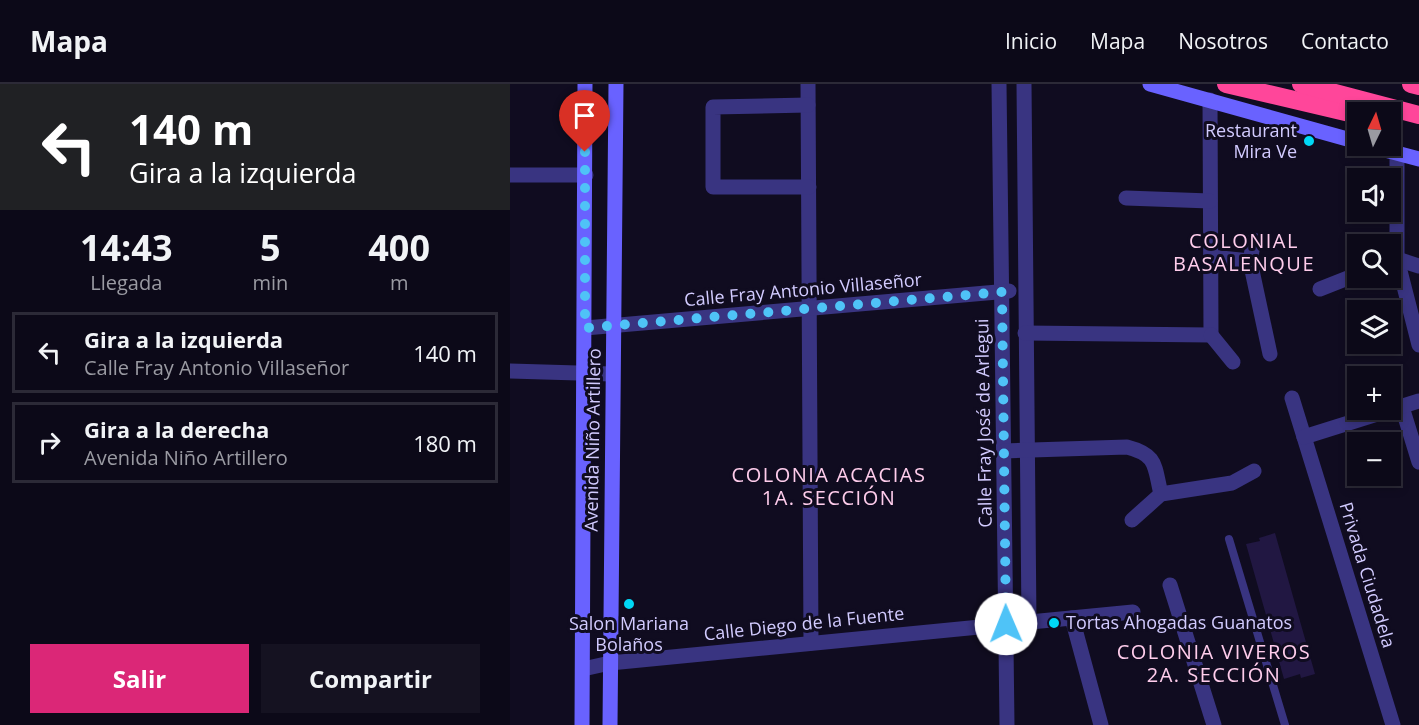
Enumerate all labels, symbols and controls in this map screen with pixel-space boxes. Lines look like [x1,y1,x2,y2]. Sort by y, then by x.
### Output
text: Mapa [30,22,108,60]
text: Inicio [1005,27,1057,55]
text: Mapa [1090,27,1145,55]
text: Nosotros [1178,27,1268,55]
text: Contacto [1301,27,1389,55]
pin [559,90,610,152]
icon: arrive [568,99,601,132]
text: 140 m [129,100,253,157]
north arrow [1347,102,1401,156]
map controls [1347,102,1401,486]
icon: left [30,108,108,186]
place label: Restaurant Mira Ve [1205,118,1297,163]
marker: Restaurant Mira Ve [1302,134,1316,148]
text: Gira a la izquierda [129,154,356,191]
button: sound [1347,168,1401,222]
text: 14:43 [80,223,173,272]
text: 5 [260,223,281,272]
text: 400 [368,223,430,272]
district label: COLONIAL BASALENQUE [1173,227,1315,277]
button: search [1347,234,1401,288]
street label: Calle Fray Antonio Villaseñor [683,267,923,311]
text: Llegada [90,269,162,296]
text: min [252,269,288,296]
text: m [390,269,408,296]
button: layers [1347,300,1401,354]
street label: Calle Fray José de Arlegui [969,318,997,528]
text: Gira a la izquierda [84,324,283,354]
icon: left [33,336,66,369]
text: 140 m [413,338,477,368]
street label: Avenida Niño Artillero [578,348,606,532]
text: Calle Fray Antonio Villaseñor [84,354,349,381]
button: + [1347,366,1401,420]
text: Gira a la derecha [84,414,269,444]
icon: right [33,426,66,459]
text: 180 m [413,428,477,458]
button: − [1347,432,1401,486]
text: Avenida Niño Artillero [84,444,288,471]
district label: COLONIA ACACIAS 1A. SECCIÓN [732,461,926,511]
street label: Privada Ciudadela [1334,499,1402,650]
position arrow [974,592,1038,656]
marker: Salon Mariana Bolaños [622,597,636,611]
street label: Calle Diego de la Fuente [703,601,905,645]
place label: Tortas Ahogadas Guanatos [1066,610,1292,634]
place label: Salon Mariana Bolaños [569,611,689,656]
marker: Tortas Ahogadas Guanatos [1047,616,1061,630]
district label: COLONIA VIVEROS 2A. SECCIÓN [1117,638,1311,688]
button: Salir [30,644,249,713]
button: Compartir [261,644,480,713]

